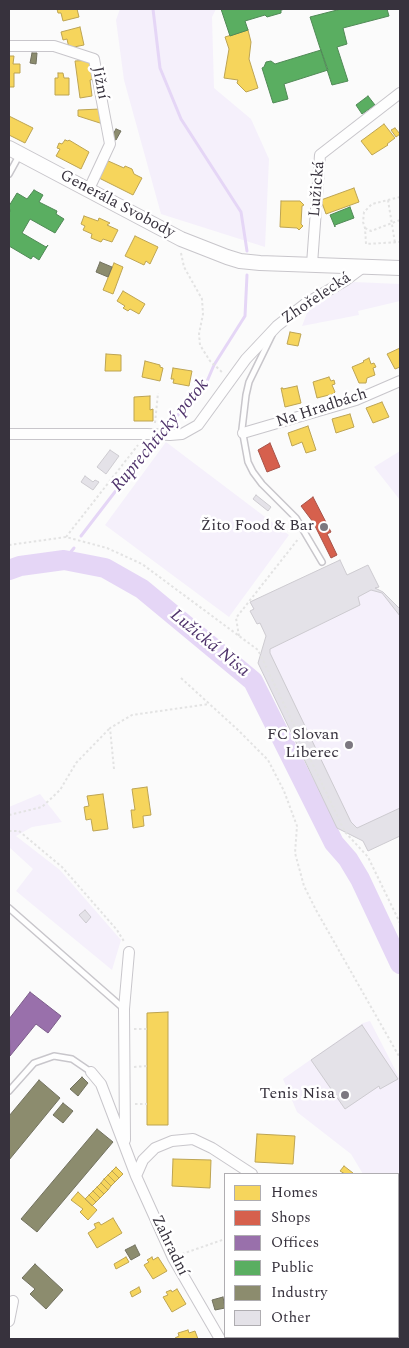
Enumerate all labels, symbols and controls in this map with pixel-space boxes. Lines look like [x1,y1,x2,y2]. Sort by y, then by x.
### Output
street label: Jižní [86,65,112,101]
street label: Lužická [306,160,330,218]
street label: Generála Svobody [56,167,178,243]
street label: Zhořelecká [279,269,355,329]
water label: Ruprechtický potok [107,375,215,497]
street label: Na Hradbách [274,385,370,433]
place label: Žito Food & Bar [201,517,314,537]
marker: Žito Food & Bar [318,521,330,533]
water label: Lužická Nisa [165,605,253,683]
place label: FC Slovan Liberec [267,726,339,764]
marker: FC Slovan Liberec [343,739,355,751]
place label: Tenis Nisa [260,1085,335,1105]
marker: Tenis Nisa [339,1089,351,1101]
legend [224,1173,399,1338]
text: Homes [271,1181,318,1204]
text: Shops [271,1206,311,1229]
street label: Zahradní [146,1213,192,1279]
text: Offices [271,1231,319,1254]
text: Public [271,1256,314,1279]
text: Industry [271,1281,327,1304]
text: Other [271,1306,310,1329]

